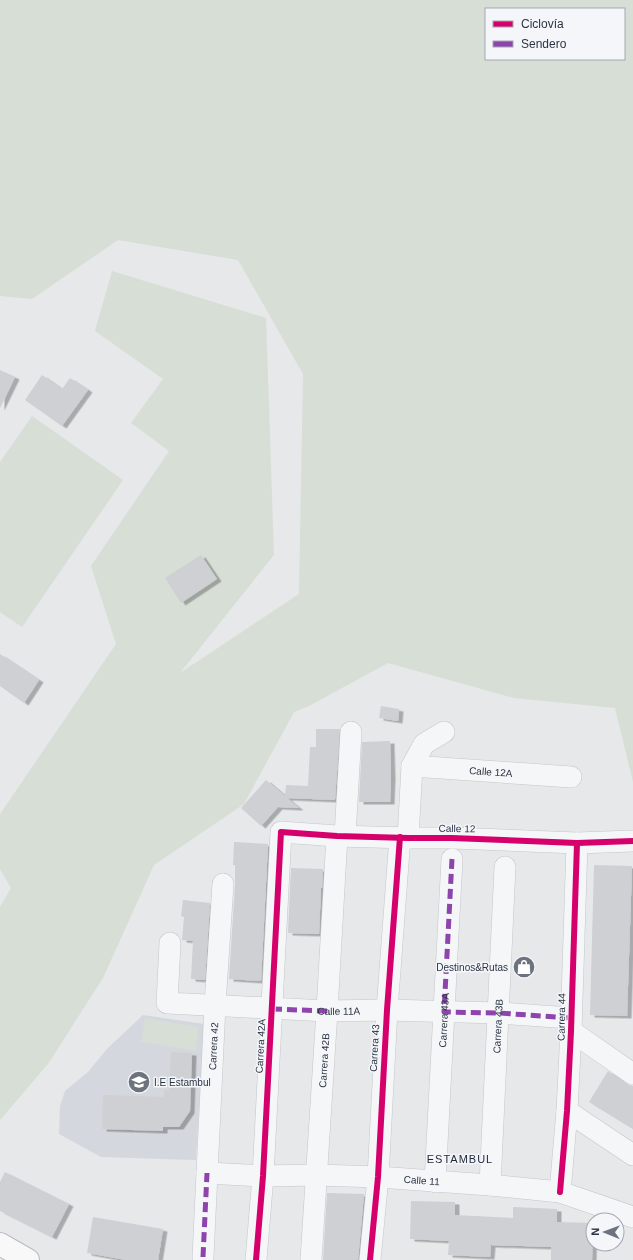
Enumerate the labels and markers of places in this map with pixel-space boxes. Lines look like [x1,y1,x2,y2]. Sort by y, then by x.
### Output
shop icon: Destinos&Rutas [511,954,537,980]
place label: Destinos&Rutas [436,962,508,973]
school or university icon: I.E Estambul [126,1069,152,1095]
place label: I.E Estambul [154,1077,211,1088]

